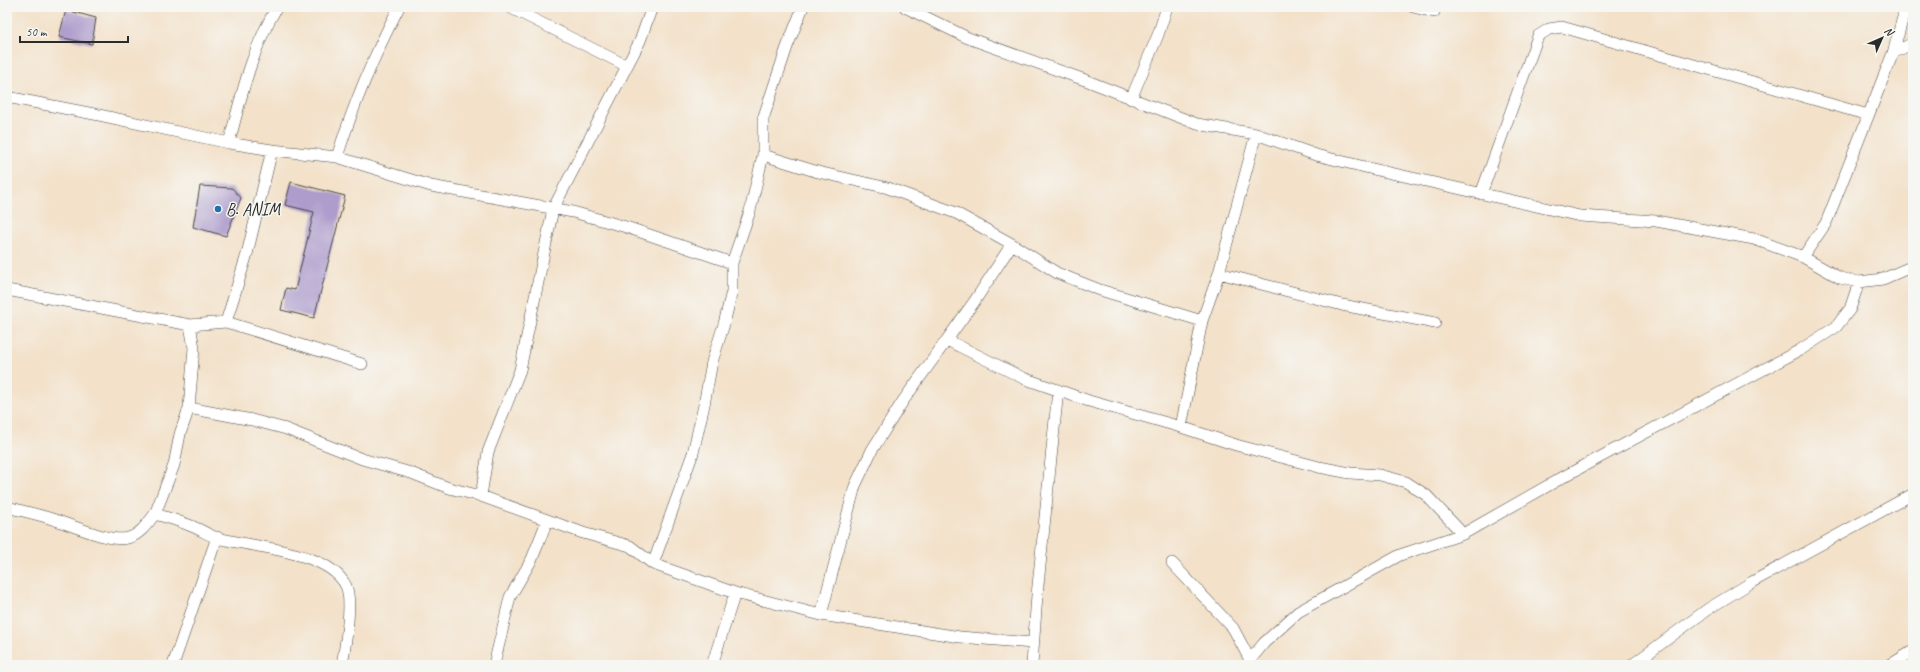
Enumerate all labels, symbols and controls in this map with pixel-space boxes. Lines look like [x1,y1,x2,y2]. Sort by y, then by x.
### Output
scale bar [20,18,128,44]
north arrow [1862,18,1902,58]
text: 50 m [26,24,48,40]
text: N [1882,24,1898,40]
place label: B. ANIM [226,199,282,220]
marker: B. ANIM [213,204,223,214]

